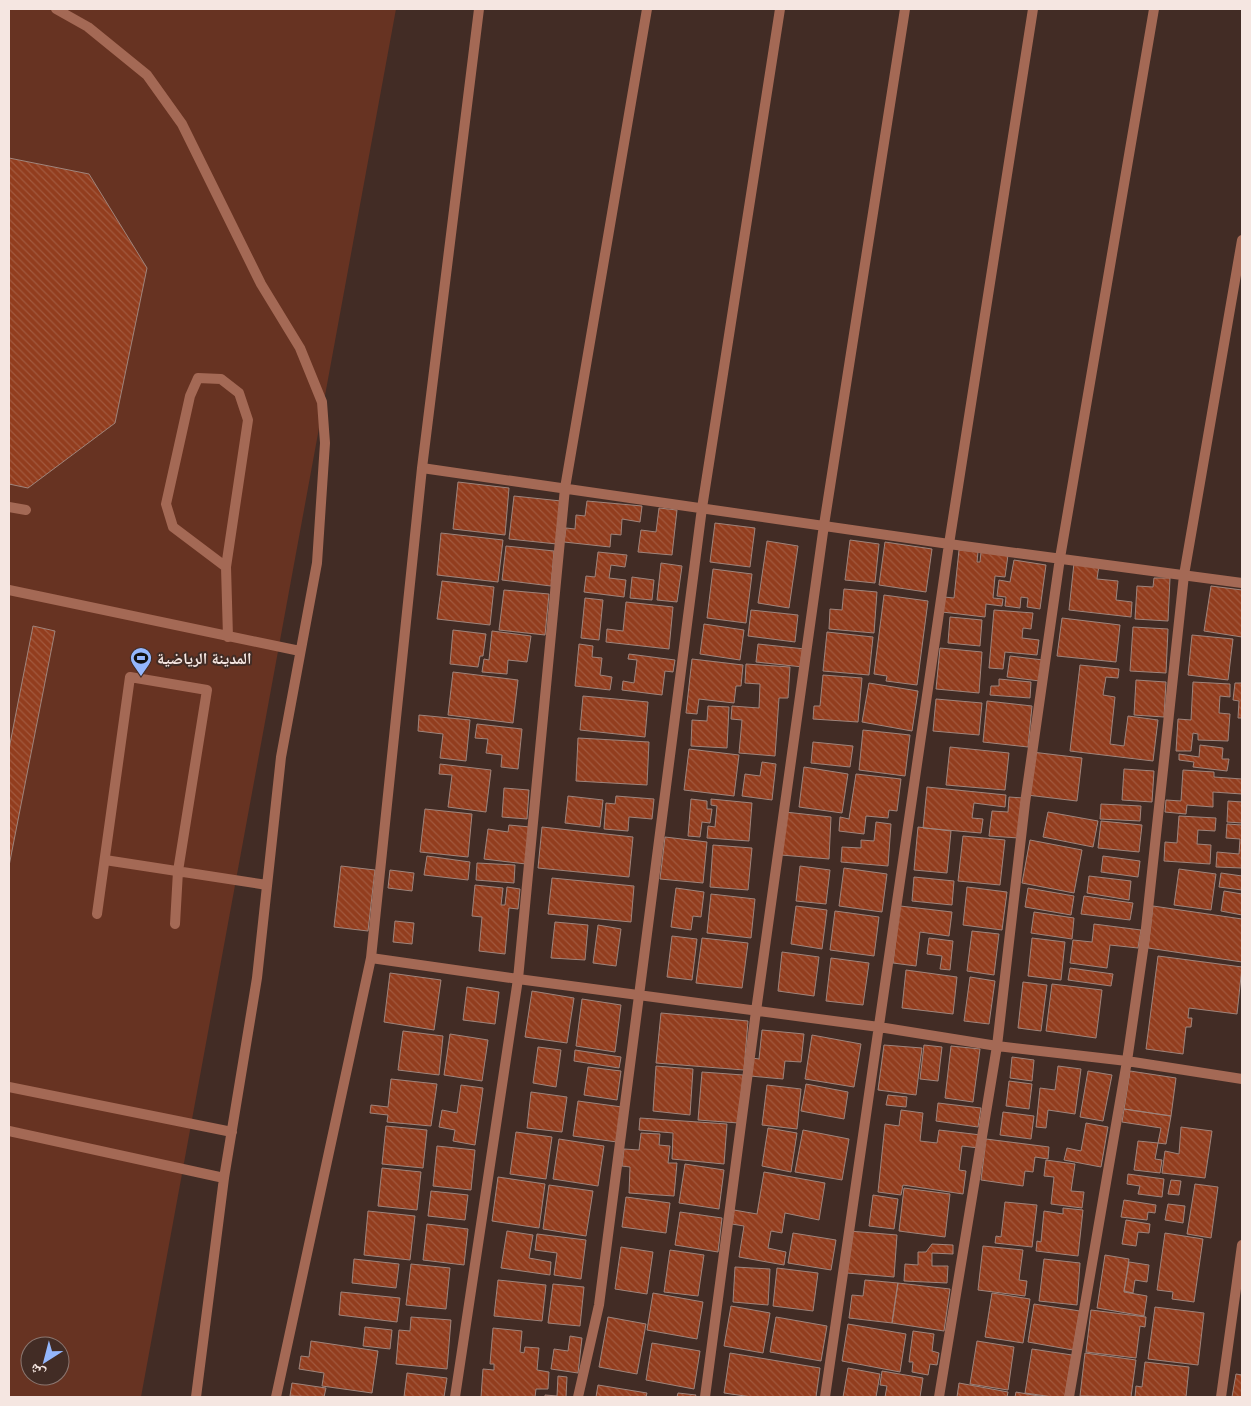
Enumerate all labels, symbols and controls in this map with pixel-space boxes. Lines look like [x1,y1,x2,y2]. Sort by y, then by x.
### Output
sports icon: المدينة الرياضية [129,646,153,677]
place label: المدينة الرياضية [157,648,252,668]
north arrow [20,1336,70,1386]
text: ش [26,1360,49,1383]

